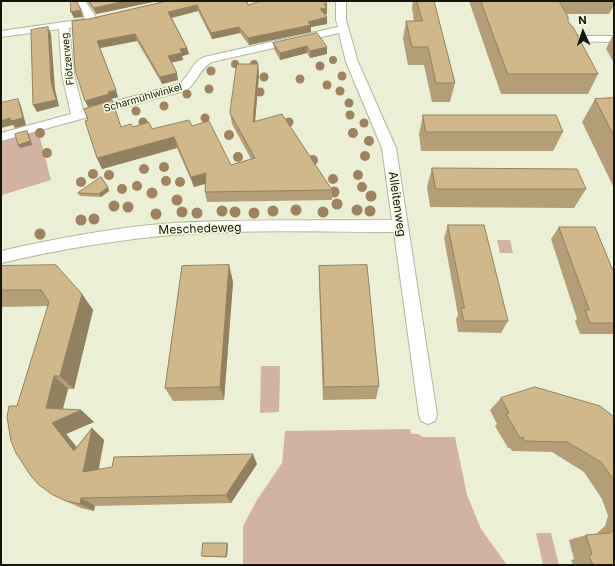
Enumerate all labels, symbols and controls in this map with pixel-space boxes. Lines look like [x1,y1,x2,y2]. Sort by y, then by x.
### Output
north arrow [563,12,603,52]
text: N [578,13,587,27]
street label: Flötzerweg [59,32,77,86]
street label: Scharmühlwinkel [103,81,183,115]
street label: Alleitenweg [385,170,409,238]
street label: Meschedeweg [158,220,242,238]

